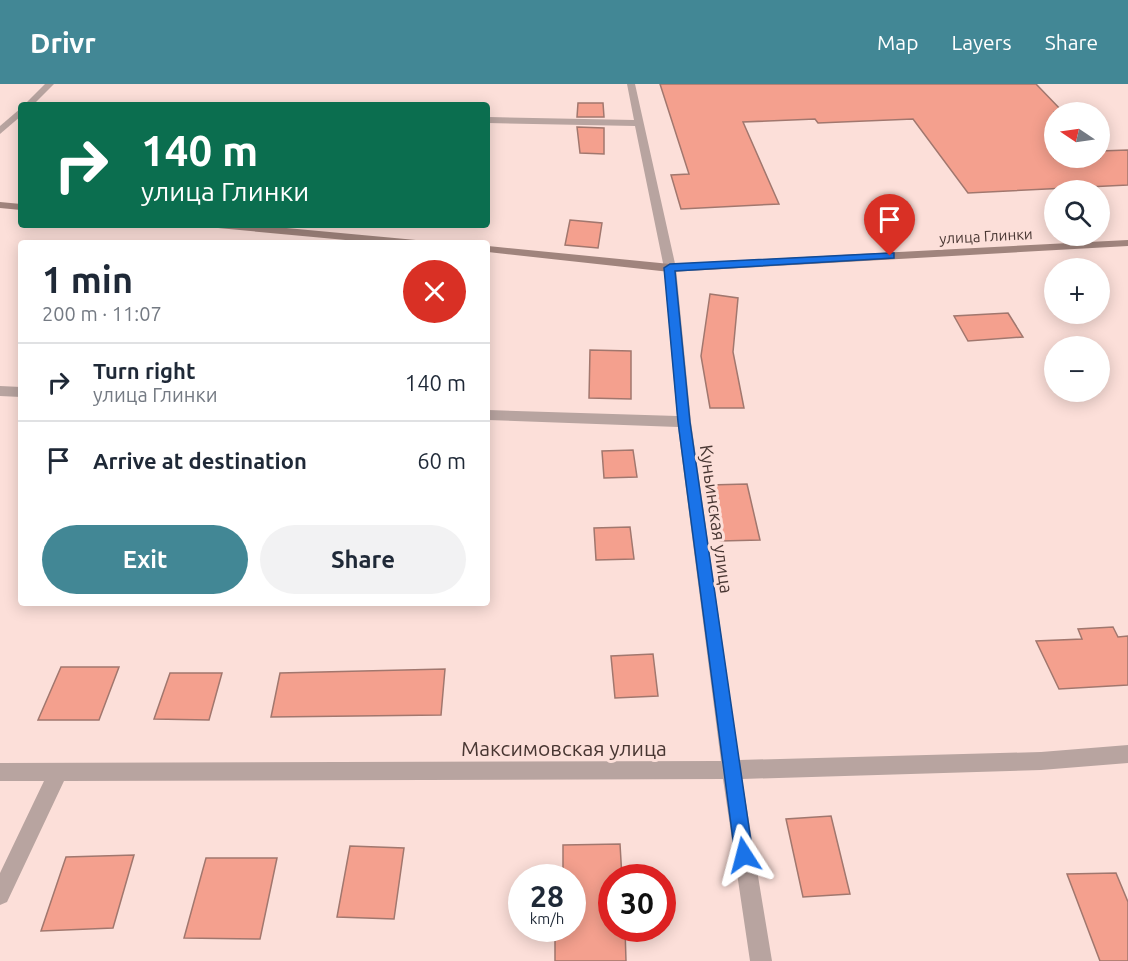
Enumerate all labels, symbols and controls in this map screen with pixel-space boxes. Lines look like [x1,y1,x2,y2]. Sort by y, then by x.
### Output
text: Drivr [30,27,96,58]
text: Map [877,30,918,54]
text: Layers [951,30,1012,54]
text: Share [1045,30,1098,54]
north arrow [1044,102,1110,168]
map controls [1044,102,1110,402]
icon: right [42,126,120,204]
text: 140 m [141,127,258,174]
text: улица Глинки [141,176,309,206]
button: search [1044,180,1110,246]
pin [864,194,915,256]
icon: arrive [873,203,906,236]
street label: улица Глинки [939,225,1033,247]
button: + [1044,258,1110,324]
text: 1 min [42,259,133,300]
button: close [403,260,466,323]
text: 200 m · 11:07 [42,302,162,325]
button: − [1044,336,1110,402]
text: Turn right [93,358,195,383]
icon: right [42,366,75,399]
text: 140 m [405,370,466,395]
text: улица Глинки [93,383,218,406]
street label: Куньинская улица [697,443,737,595]
icon: arrive [42,444,75,477]
text: Arrive at destination [93,448,307,473]
text: 60 m [417,448,466,473]
button: Exit [42,525,248,594]
button: Share [260,525,466,594]
street label: Максимовская улица [461,736,667,760]
position arrow [712,823,776,887]
speed limit sign: 30 [598,864,676,942]
text: 28 [530,879,564,913]
text: km/h [530,910,564,927]

